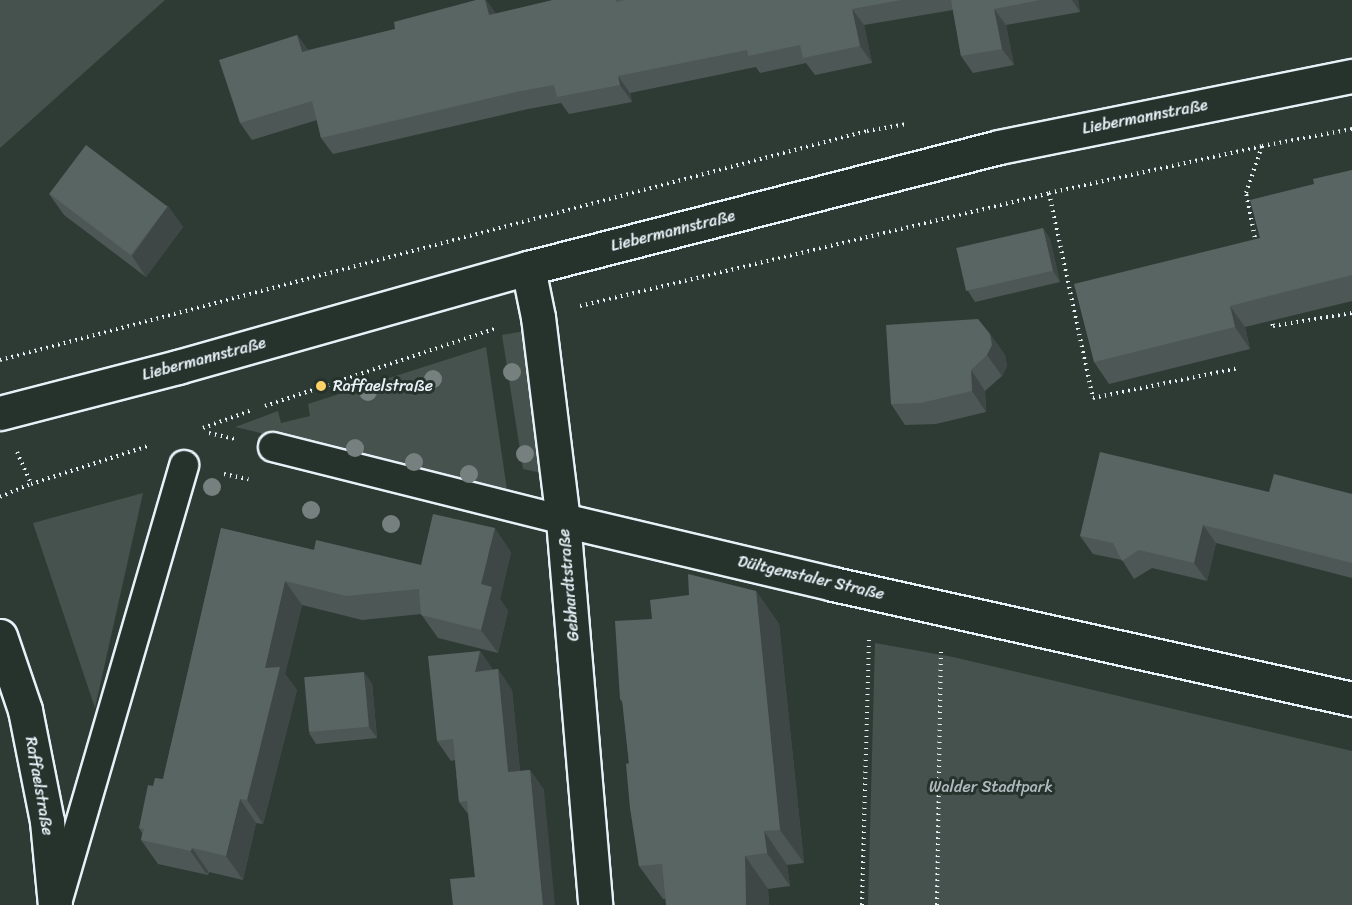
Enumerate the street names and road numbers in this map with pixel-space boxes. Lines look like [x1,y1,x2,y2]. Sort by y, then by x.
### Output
street label: Liebermannstraße [1081,95,1209,139]
street label: Liebermannstraße [609,206,737,256]
street label: Liebermannstraße [140,333,268,385]
street label: Gebhardtstraße [555,528,583,642]
street label: Dültgenstaler Straße [736,552,886,604]
street label: Raffaelstraße [21,735,57,837]

